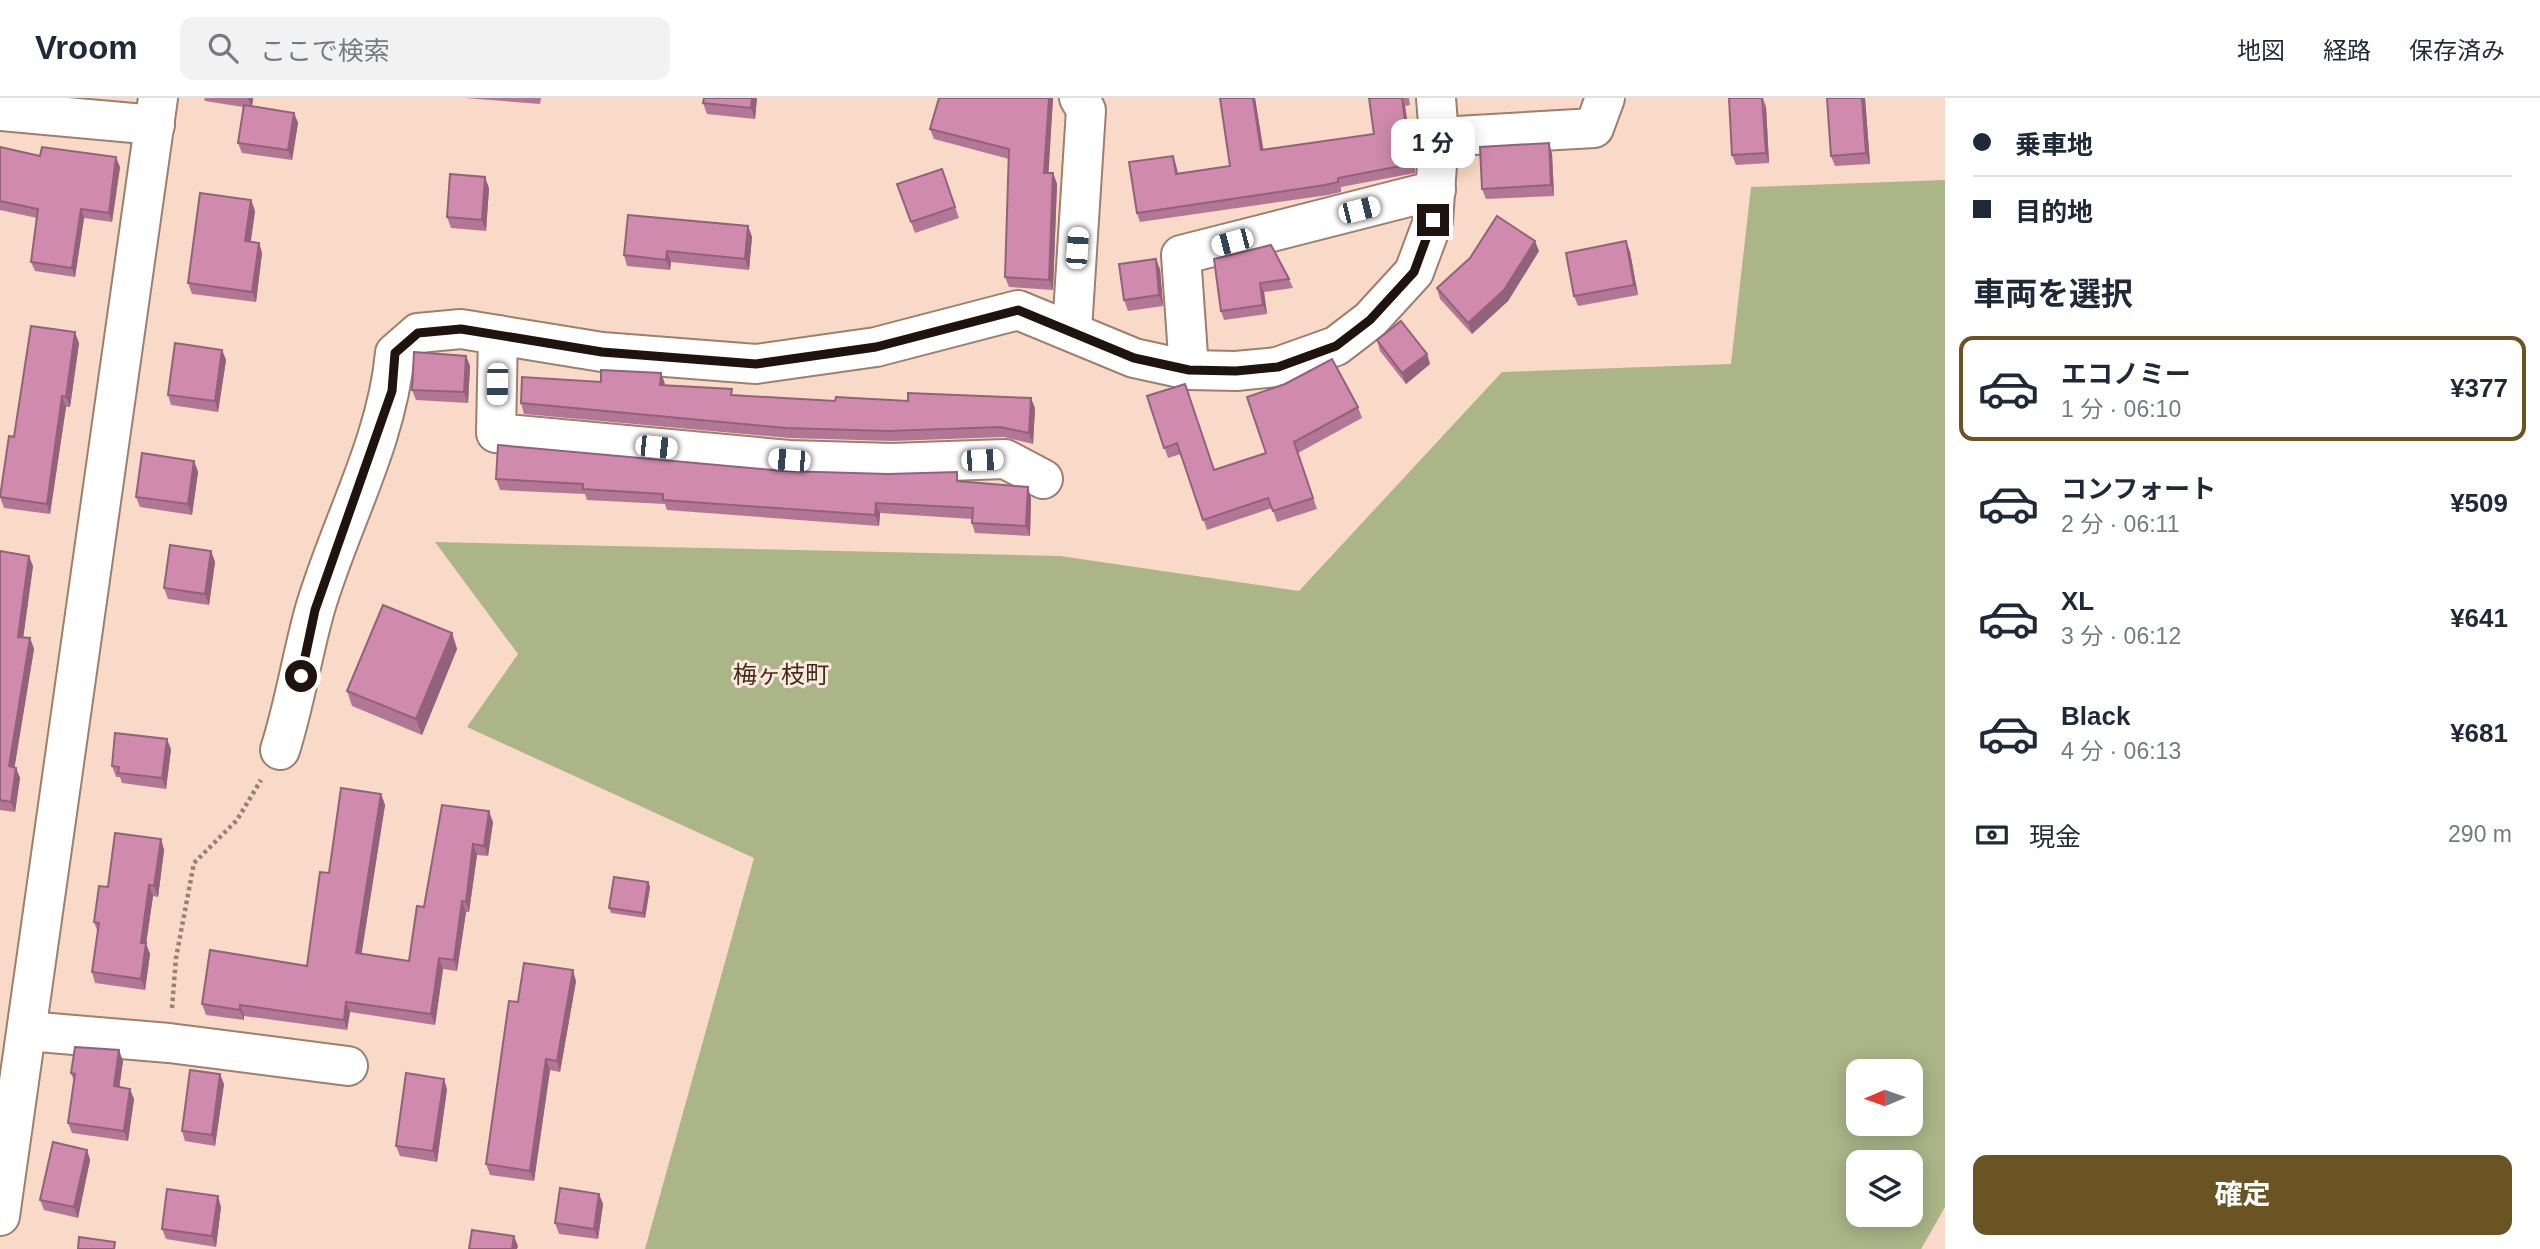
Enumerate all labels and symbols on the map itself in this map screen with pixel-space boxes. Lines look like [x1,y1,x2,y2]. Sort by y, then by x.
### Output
callout: 1 分 [1391,118,1475,167]
car [1337,195,1382,225]
route end [1417,204,1449,236]
car [1066,226,1089,270]
car [1209,226,1256,258]
car [487,363,508,405]
car [635,434,678,460]
car [768,448,811,472]
car [961,449,1004,471]
route start [285,660,317,692]
district label: 梅ヶ枝町 [733,661,829,688]
north arrow [1846,1059,1923,1136]

